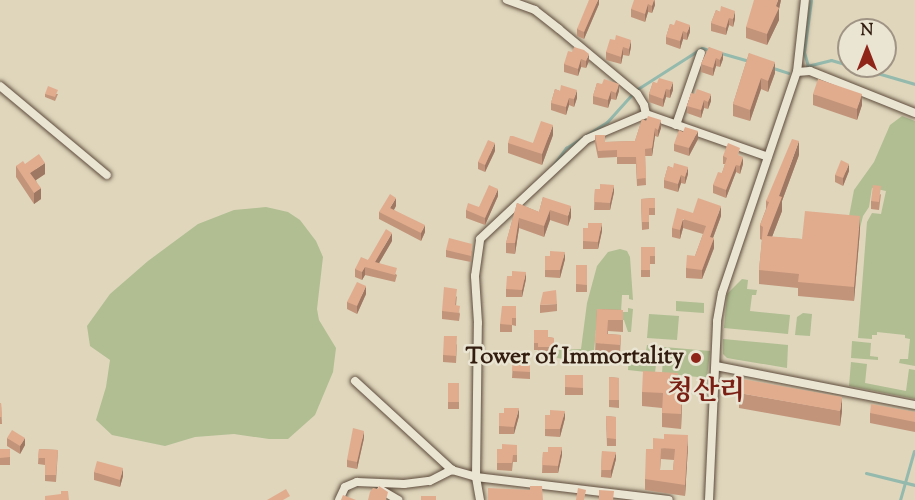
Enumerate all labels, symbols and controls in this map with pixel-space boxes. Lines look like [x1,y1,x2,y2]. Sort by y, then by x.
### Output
north arrow [837,18,897,78]
text: N [861,20,873,43]
place label: Tower of Immortality [465,344,684,372]
marker: Tower of Immortality [689,351,703,365]
district label: 청산리 [667,377,745,409]

